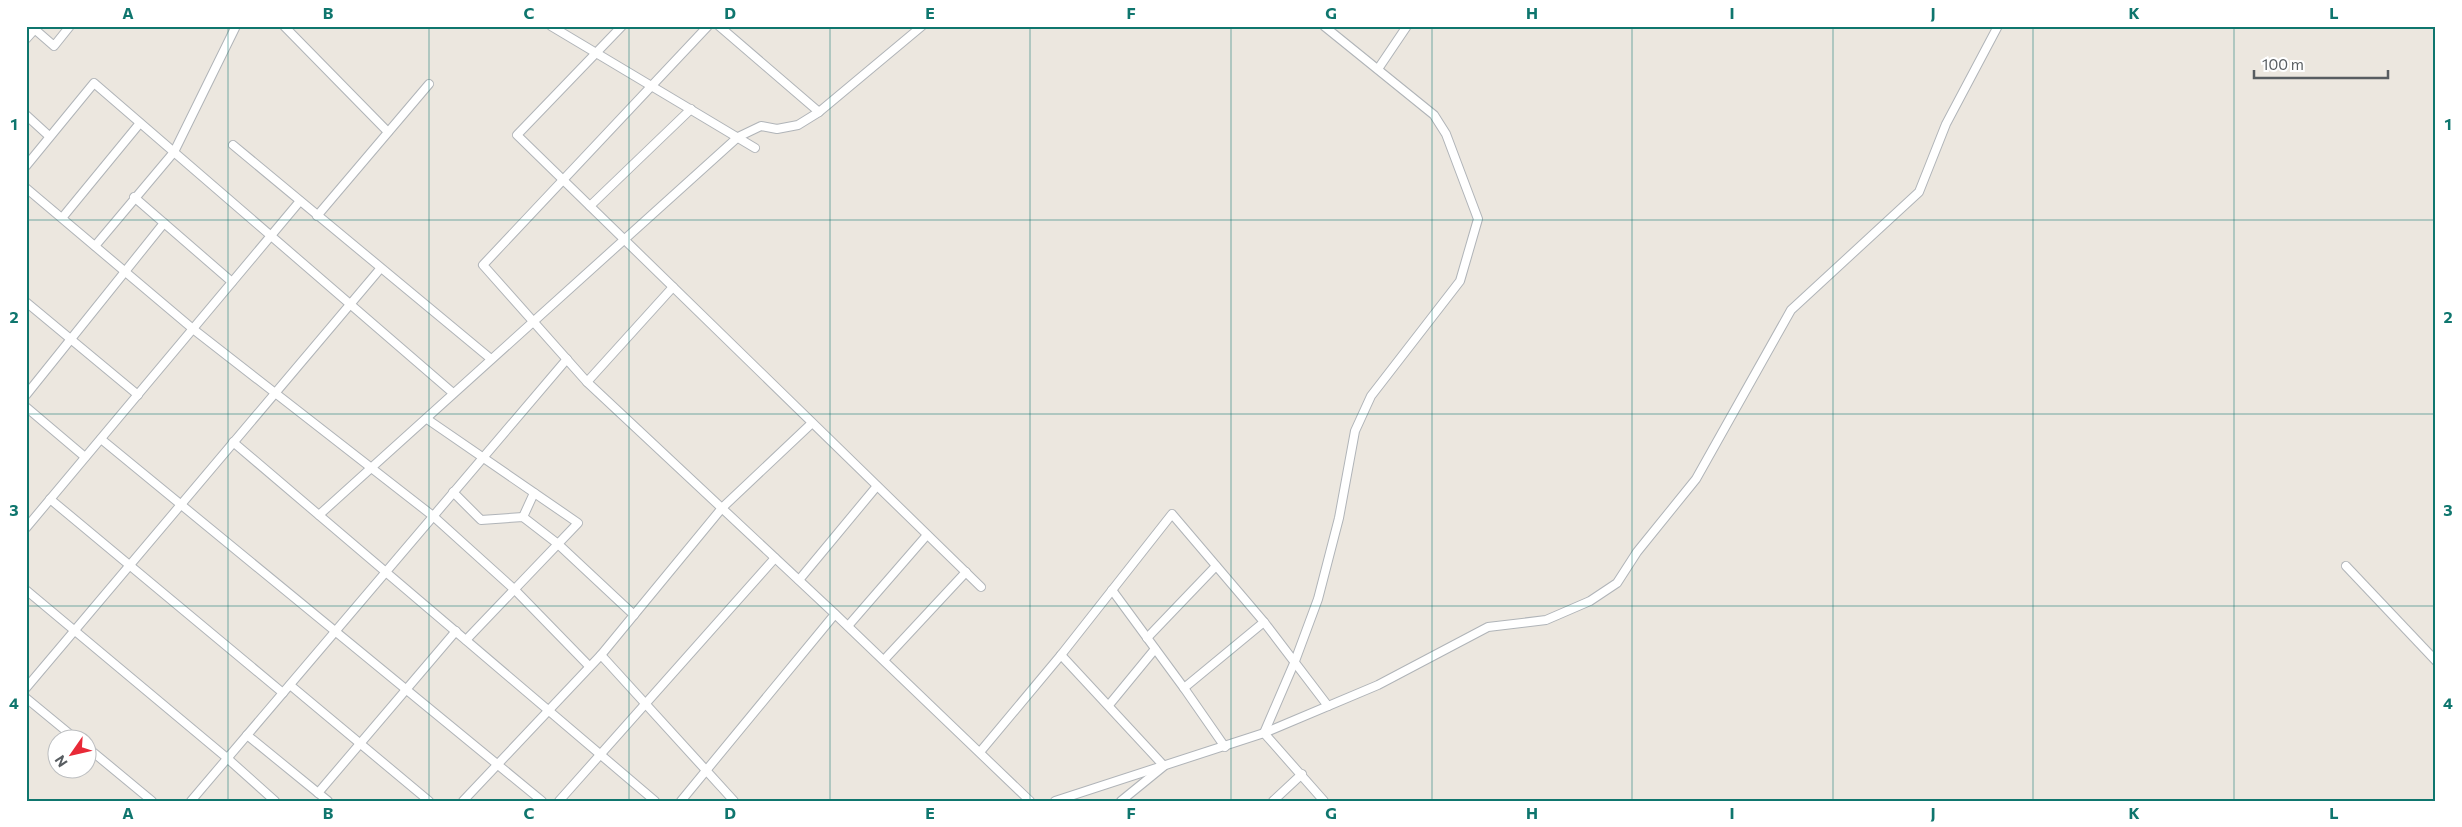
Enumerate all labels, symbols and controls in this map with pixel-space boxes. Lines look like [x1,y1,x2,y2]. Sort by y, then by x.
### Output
text: A [122,3,134,22]
text: B [323,3,334,22]
text: C [524,3,535,22]
text: D [724,3,736,22]
text: E [925,3,935,22]
text: F [1126,3,1136,22]
text: G [1325,3,1337,22]
text: H [1526,3,1538,22]
text: I [1729,3,1735,22]
text: J [1930,3,1936,22]
text: K [2128,3,2140,22]
text: L [2329,3,2339,22]
scale bar [2254,48,2388,80]
text: 100 m [2262,55,2304,73]
text: 1 [10,114,18,133]
text: 1 [2444,114,2452,133]
text: 2 [9,307,19,326]
text: 2 [2443,307,2453,326]
text: 3 [9,500,19,519]
text: 3 [2443,500,2453,519]
text: 4 [9,693,19,712]
text: 4 [2443,693,2453,712]
north arrow [48,730,98,780]
text: N [51,752,71,771]
text: A [122,803,134,822]
text: B [323,803,334,822]
text: C [524,803,535,822]
text: D [724,803,736,822]
text: E [925,803,935,822]
text: F [1126,803,1136,822]
text: G [1325,803,1337,822]
text: H [1526,803,1538,822]
text: I [1729,803,1735,822]
text: J [1930,803,1936,822]
text: K [2128,803,2140,822]
text: L [2329,803,2339,822]

